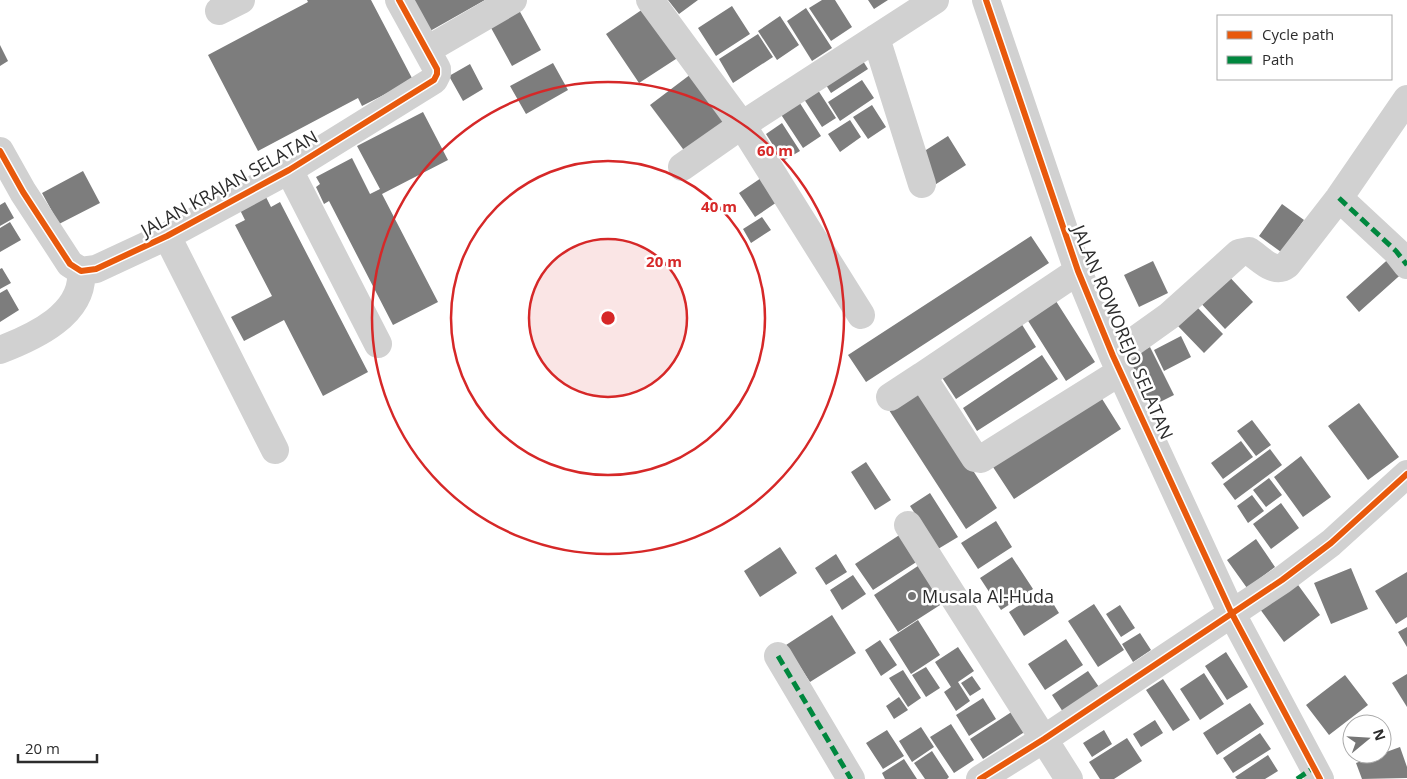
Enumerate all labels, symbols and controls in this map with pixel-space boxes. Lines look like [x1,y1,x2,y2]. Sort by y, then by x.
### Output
legend [1217,15,1392,80]
text: Cycle path [1262,24,1334,44]
text: Path [1262,49,1294,69]
street label: JALAN KRAJAN SELATAN [135,124,322,243]
text: 60 m [757,140,793,160]
text: 40 m [701,196,737,216]
street label: JALAN ROWOREJO SELATAN [1066,219,1179,443]
text: 20 m [646,251,682,271]
centre of rings [599,309,617,327]
place label: Musala Al-Huda [922,584,1054,608]
marker: Musala Al-Huda [906,590,918,602]
north arrow [1342,714,1392,764]
text: N [1369,726,1391,743]
scale bar [18,732,96,764]
text: 20 m [25,738,60,758]

